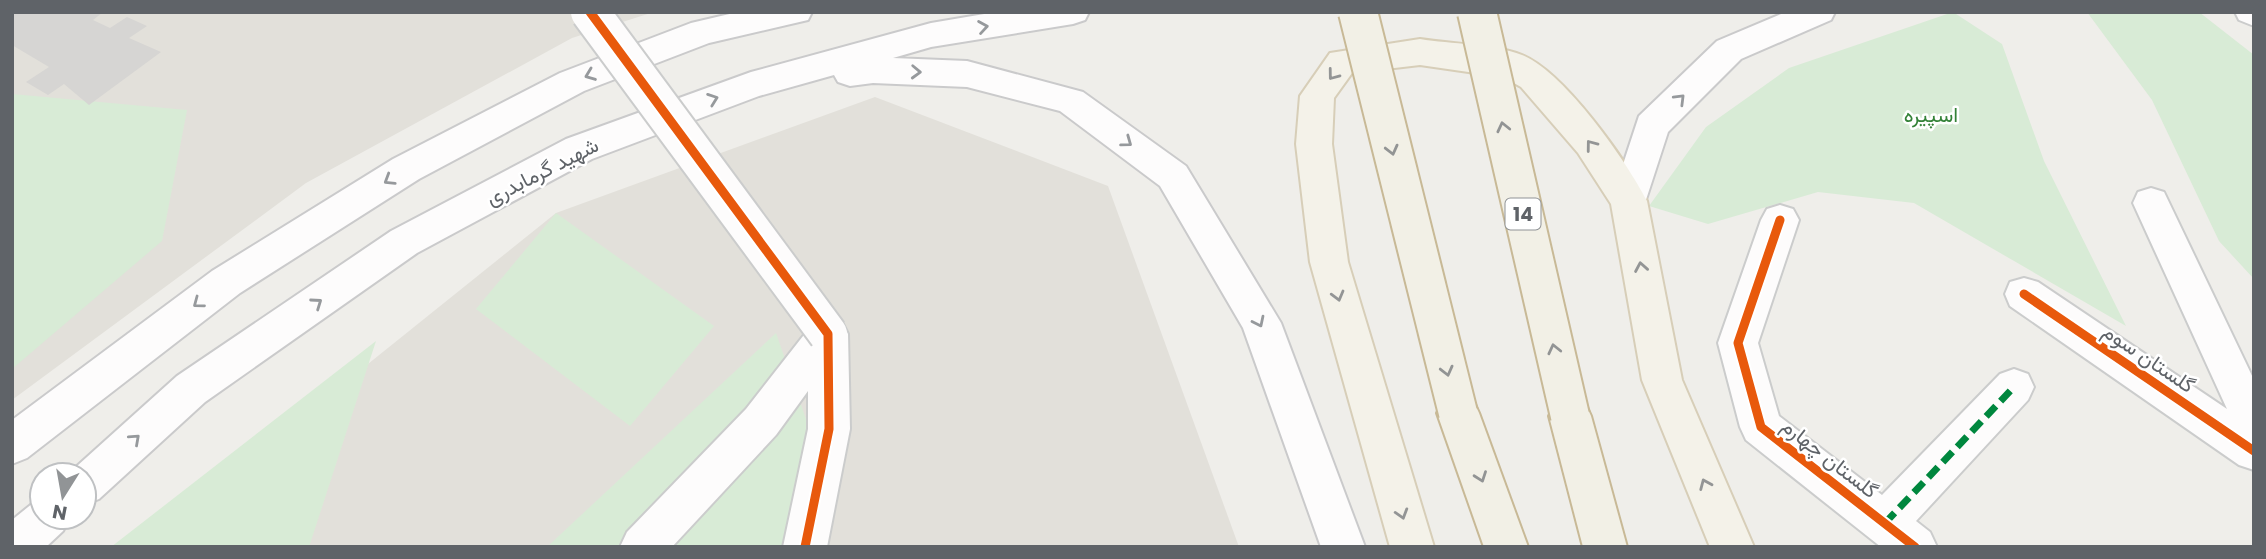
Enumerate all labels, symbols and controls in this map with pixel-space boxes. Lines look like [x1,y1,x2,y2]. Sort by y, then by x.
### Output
one-way arrow [977,20,989,35]
one-way arrow [911,64,922,79]
one-way arrow [585,67,597,81]
one-way arrow [1328,68,1341,80]
one-way arrow [707,93,719,107]
one-way arrow [1671,94,1684,107]
park label: اسپیره [1904,100,1958,129]
one-way arrow [1497,121,1512,133]
street label: شهید گرمابدری [481,130,603,212]
one-way arrow [1119,133,1131,146]
one-way arrow [1587,140,1600,152]
one-way arrow [1384,144,1399,156]
one-way arrow [383,171,396,184]
road number: 14 [1506,198,1540,230]
one-way arrow [1635,261,1650,273]
one-way arrow [1330,289,1344,301]
one-way arrow [193,295,206,308]
one-way arrow [309,298,322,311]
one-way arrow [1251,315,1265,327]
street label: گلستان سوم [2097,316,2201,400]
one-way arrow [1548,343,1563,355]
one-way arrow [1439,365,1453,377]
street label: گلستان چهارم [1776,411,1884,505]
one-way arrow [127,435,140,447]
north arrow [28,461,98,531]
one-way arrow [1473,471,1487,483]
one-way arrow [1700,478,1714,490]
text: N [50,498,69,527]
one-way arrow [1393,508,1408,520]

